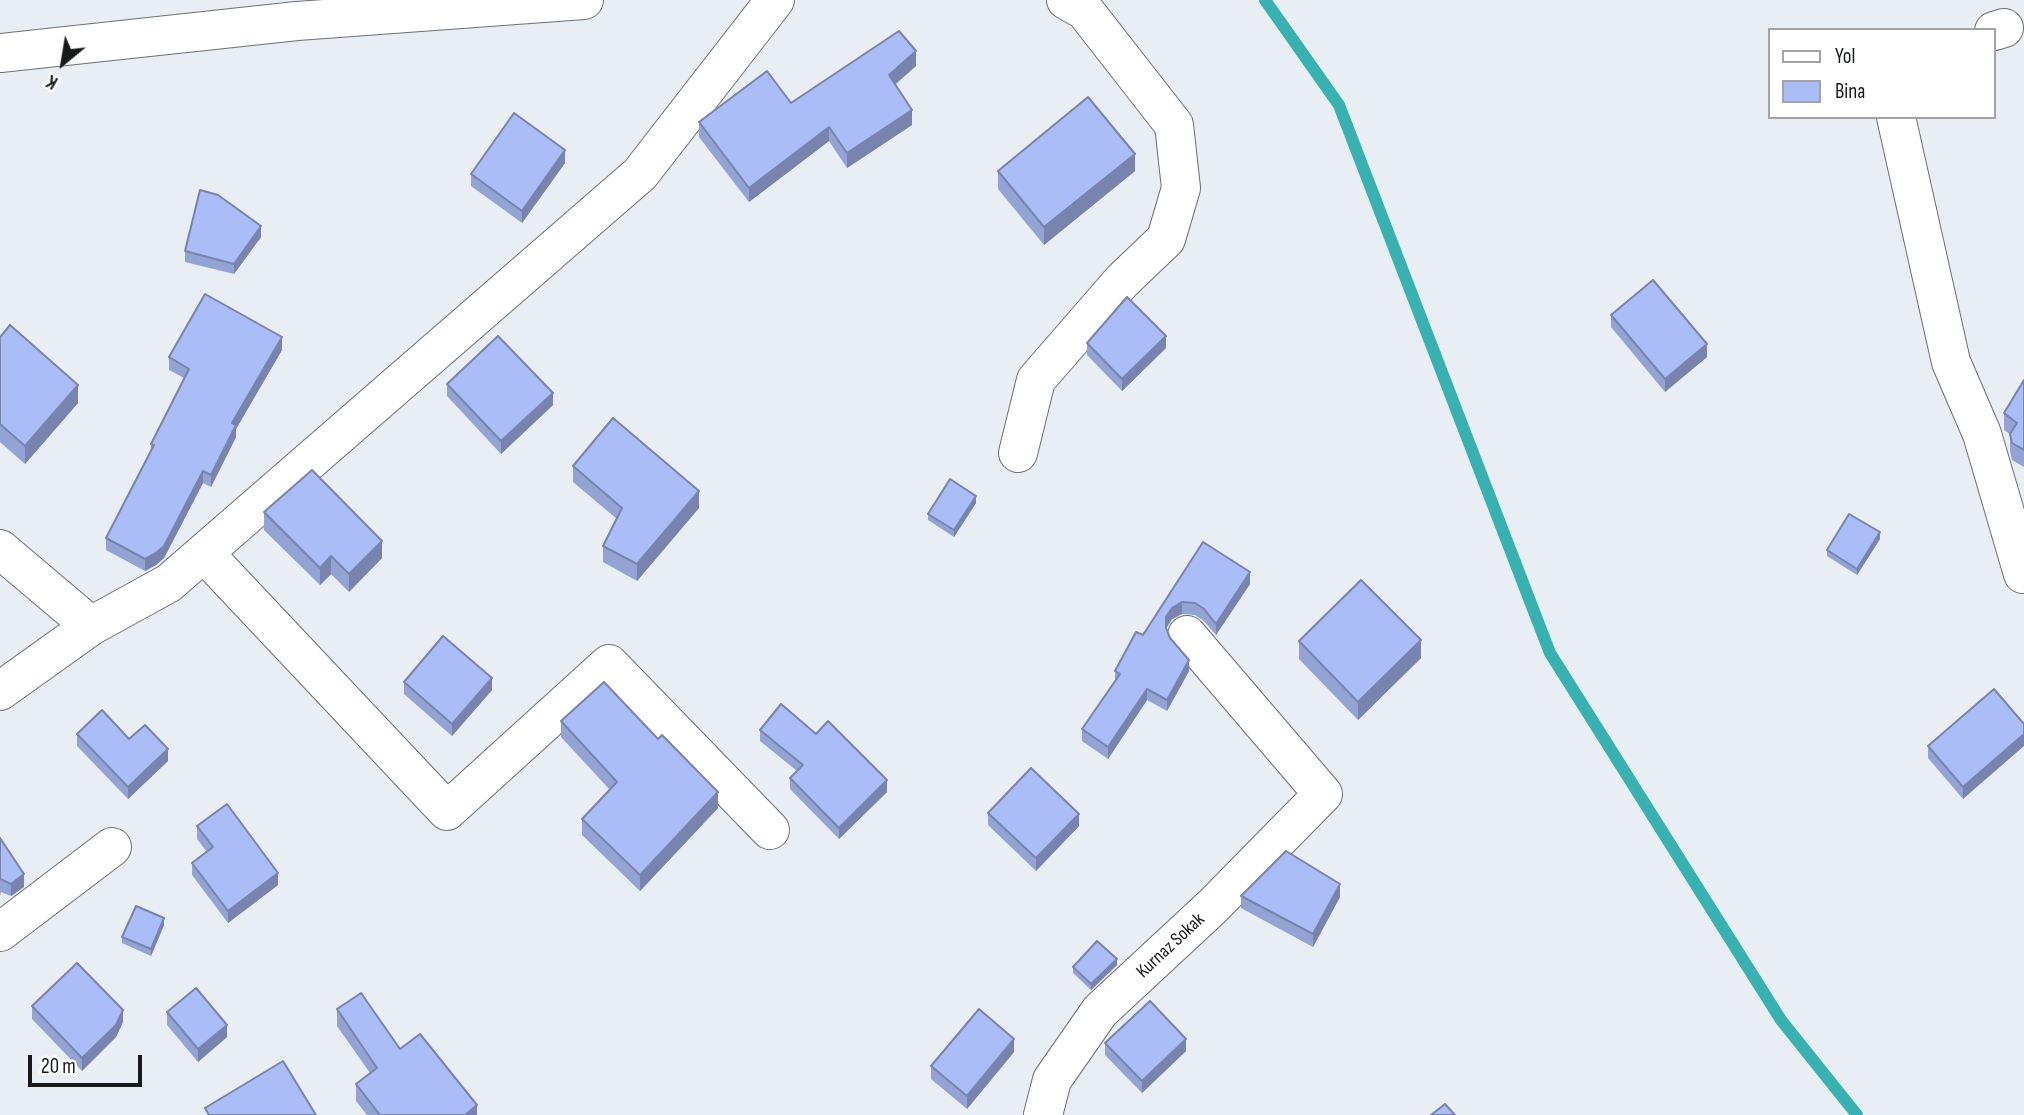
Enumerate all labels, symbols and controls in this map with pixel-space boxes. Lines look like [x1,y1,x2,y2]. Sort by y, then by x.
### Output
north arrow [28,28,98,98]
legend [1769,28,1996,119]
text: Yol [1835,44,1855,69]
text: K [42,69,62,94]
text: Bina [1835,79,1865,104]
street label: Kurnaz Sokak [1132,909,1210,983]
scale bar [32,1042,145,1086]
text: 20 m [41,1054,76,1079]

